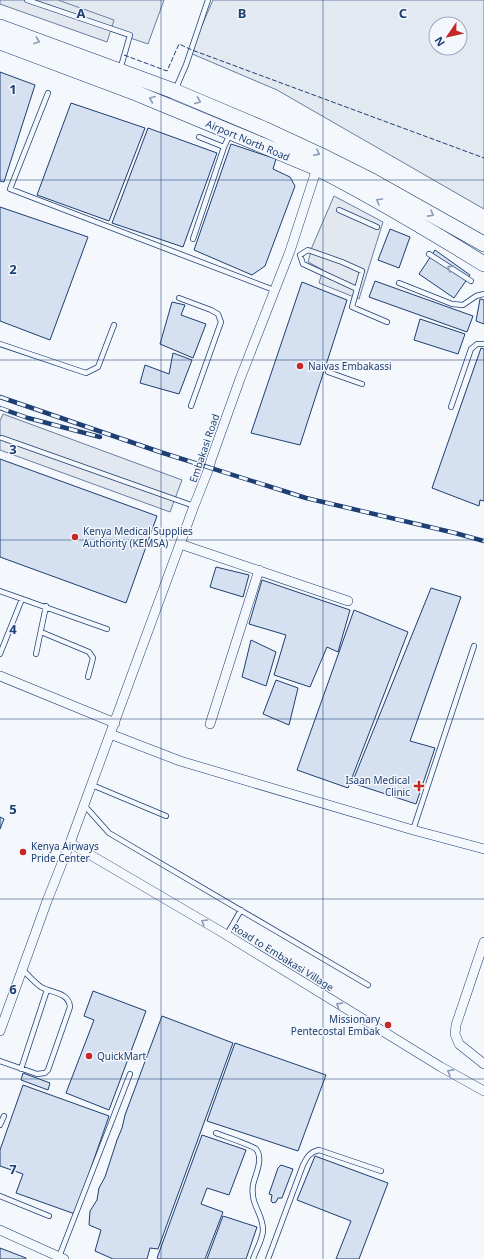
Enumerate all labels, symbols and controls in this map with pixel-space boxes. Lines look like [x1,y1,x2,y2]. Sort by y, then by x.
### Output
text: A [77,4,86,22]
text: B [238,4,246,22]
text: C [399,4,407,22]
north arrow [428,16,468,56]
text: N [431,34,448,50]
one-way arrow [33,36,40,44]
text: 1 [9,80,17,98]
one-way arrow [148,96,156,104]
one-way arrow [193,96,201,104]
street label: Airport North Road [204,116,292,164]
one-way arrow [312,149,320,156]
one-way arrow [375,199,383,206]
one-way arrow [427,210,435,217]
text: 2 [9,260,17,278]
one-way arrow [447,265,454,272]
place label: Naivas Embakassi [308,359,392,373]
marker: Naivas Embakassi [295,361,305,371]
street label: Embakasi Road [186,412,222,484]
text: 3 [9,440,17,458]
place label: Kenya Medical Supplies Authority (KEMSA) [83,524,193,550]
marker: Kenya Medical Supplies Authority (KEMSA) [70,532,80,542]
text: 4 [9,620,17,638]
place label: Isaan Medical Clinic [345,773,410,799]
marker: Isaan Medical Clinic [413,780,425,792]
text: 5 [9,800,17,818]
place label: Kenya Airways Pride Center [31,839,99,865]
marker: Kenya Airways Pride Center [18,847,28,857]
one-way arrow [201,920,208,927]
street label: Road to Embakasi Village [229,920,337,994]
text: 6 [9,980,17,998]
one-way arrow [336,1002,343,1009]
place label: Missionary Pentecostal Embak [291,1012,381,1038]
marker: Missionary Pentecostal Embak [383,1020,393,1030]
place label: QuickMart [97,1049,147,1063]
marker: QuickMart [84,1051,94,1061]
one-way arrow [447,1070,454,1077]
text: 7 [9,1160,17,1178]

